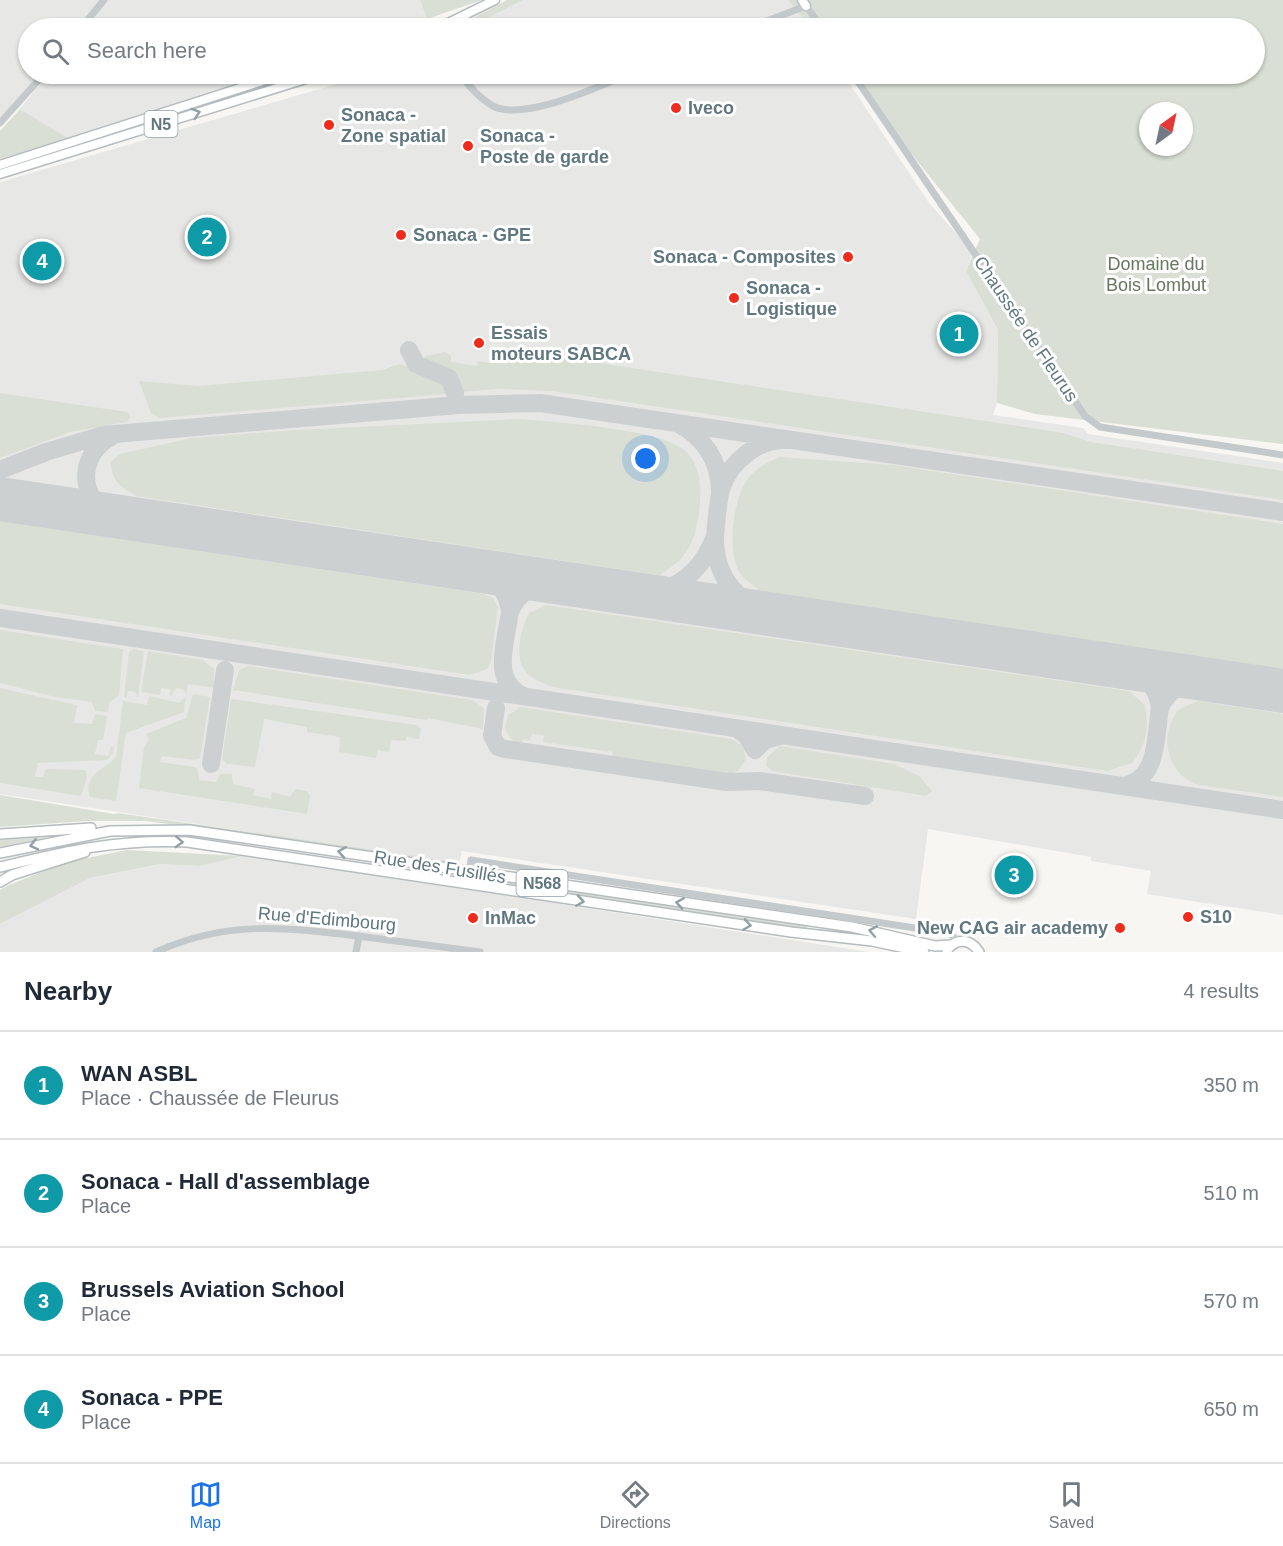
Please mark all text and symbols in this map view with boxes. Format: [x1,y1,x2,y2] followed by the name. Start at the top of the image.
[18,18,1265,84] search box
[39,35,72,68] icon: search
[87,38,207,63] text: Search here
[688,98,734,118] place label: Iveco
[669,101,683,115] marker: Iveco
[1139,102,1193,156] north arrow
[341,105,446,146] place label: Sonaca - Zone spatial
[190,108,201,120] one-way arrow
[144,111,178,137] road number: N5
[322,118,336,132] marker: Sonaca - Zone spatial
[480,126,609,167] place label: Sonaca - Poste de garde
[461,139,475,153] marker: Sonaca - Poste de garde
[188,214,226,260] pin: 2
[413,225,531,245] place label: Sonaca - GPE
[394,228,408,242] marker: Sonaca - GPE
[22,238,62,284] pin: 4
[653,247,836,267] place label: Sonaca - Composites
[841,250,855,264] marker: Sonaca - Composites
[970,252,1082,406] street label: Chaussée de Fleurus
[1106,254,1206,295] park label: Domaine du Bois Lombut
[746,278,837,319] place label: Sonaca - Logistique
[727,291,741,305] marker: Sonaca - Logistique
[940,312,978,356] pin: 1
[491,323,631,364] place label: Essais moteurs SABCA
[472,336,486,350] marker: Essais moteurs SABCA
[631,444,660,473] your location
[174,835,183,848] one-way arrow
[29,838,39,851] one-way arrow
[337,847,346,859] one-way arrow
[373,847,507,887] street label: Rue des Fusillés
[994,852,1034,898] pin: 3
[516,870,568,896] road number: N568
[575,894,584,906] one-way arrow
[675,898,685,910] one-way arrow
[257,903,397,935] street label: Rue d'Edimbourg
[1200,907,1232,927] place label: S10
[485,908,536,928] place label: InMac
[1181,910,1195,924] marker: S10
[466,911,480,925] marker: InMac
[743,918,752,930] one-way arrow
[917,918,1108,938] place label: New CAG air academy
[1113,921,1127,935] marker: New CAG air academy
[868,925,878,938] one-way arrow
[24,976,112,1006] text: Nearby
[1183,980,1259,1002] text: 4 results
[81,1061,198,1086] text: WAN ASBL
[38,1074,49,1096] text: 1
[1203,1074,1259,1096] text: 350 m
[81,1087,339,1109] text: Place · Chaussée de Fleurus
[81,1169,370,1194] text: Sonaca - Hall d'assemblage
[38,1182,49,1204] text: 2
[1203,1182,1259,1204] text: 510 m
[81,1195,131,1217] text: Place
[81,1277,345,1302] text: Brussels Aviation School
[38,1290,49,1312] text: 3
[1203,1290,1259,1312] text: 570 m
[81,1303,131,1325] text: Place
[81,1385,223,1410] text: Sonaca - PPE
[38,1398,49,1420] text: 4
[1203,1398,1259,1420] text: 650 m
[81,1411,131,1433] text: Place
[189,1478,222,1532] tab: Map
[600,1478,671,1532] tab: Directions
[1049,1478,1094,1532] tab: Saved

